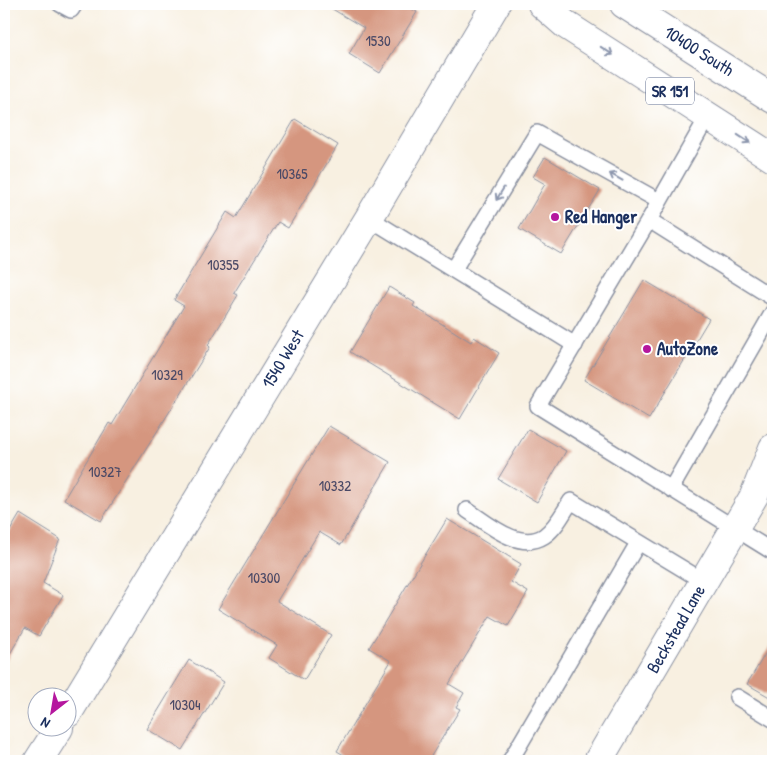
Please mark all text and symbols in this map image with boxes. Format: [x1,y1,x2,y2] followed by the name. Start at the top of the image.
[660,19,739,82] street label: 10400 South
[365,30,391,51] house number: 1530
[600,46,614,56] one-way arrow
[646,78,694,104] road number: SR 151
[737,134,751,144] one-way arrow
[276,163,308,184] house number: 10365
[609,172,624,182] one-way arrow
[494,186,504,200] one-way arrow
[565,204,637,230] place label: Red Hanger
[549,211,561,223] marker: Red Hanger
[207,254,239,275] house number: 10355
[255,324,310,393] street label: 1540 West
[657,336,719,361] place label: AutoZone
[641,343,653,355] marker: AutoZone
[151,364,183,385] house number: 10329
[88,461,122,482] house number: 10327
[319,475,351,496] house number: 10332
[248,567,280,588] house number: 10300
[640,580,711,678] street label: Beckstead Lane
[28,688,78,738] north arrow
[169,694,201,715] house number: 10304
[36,713,53,734] text: N

